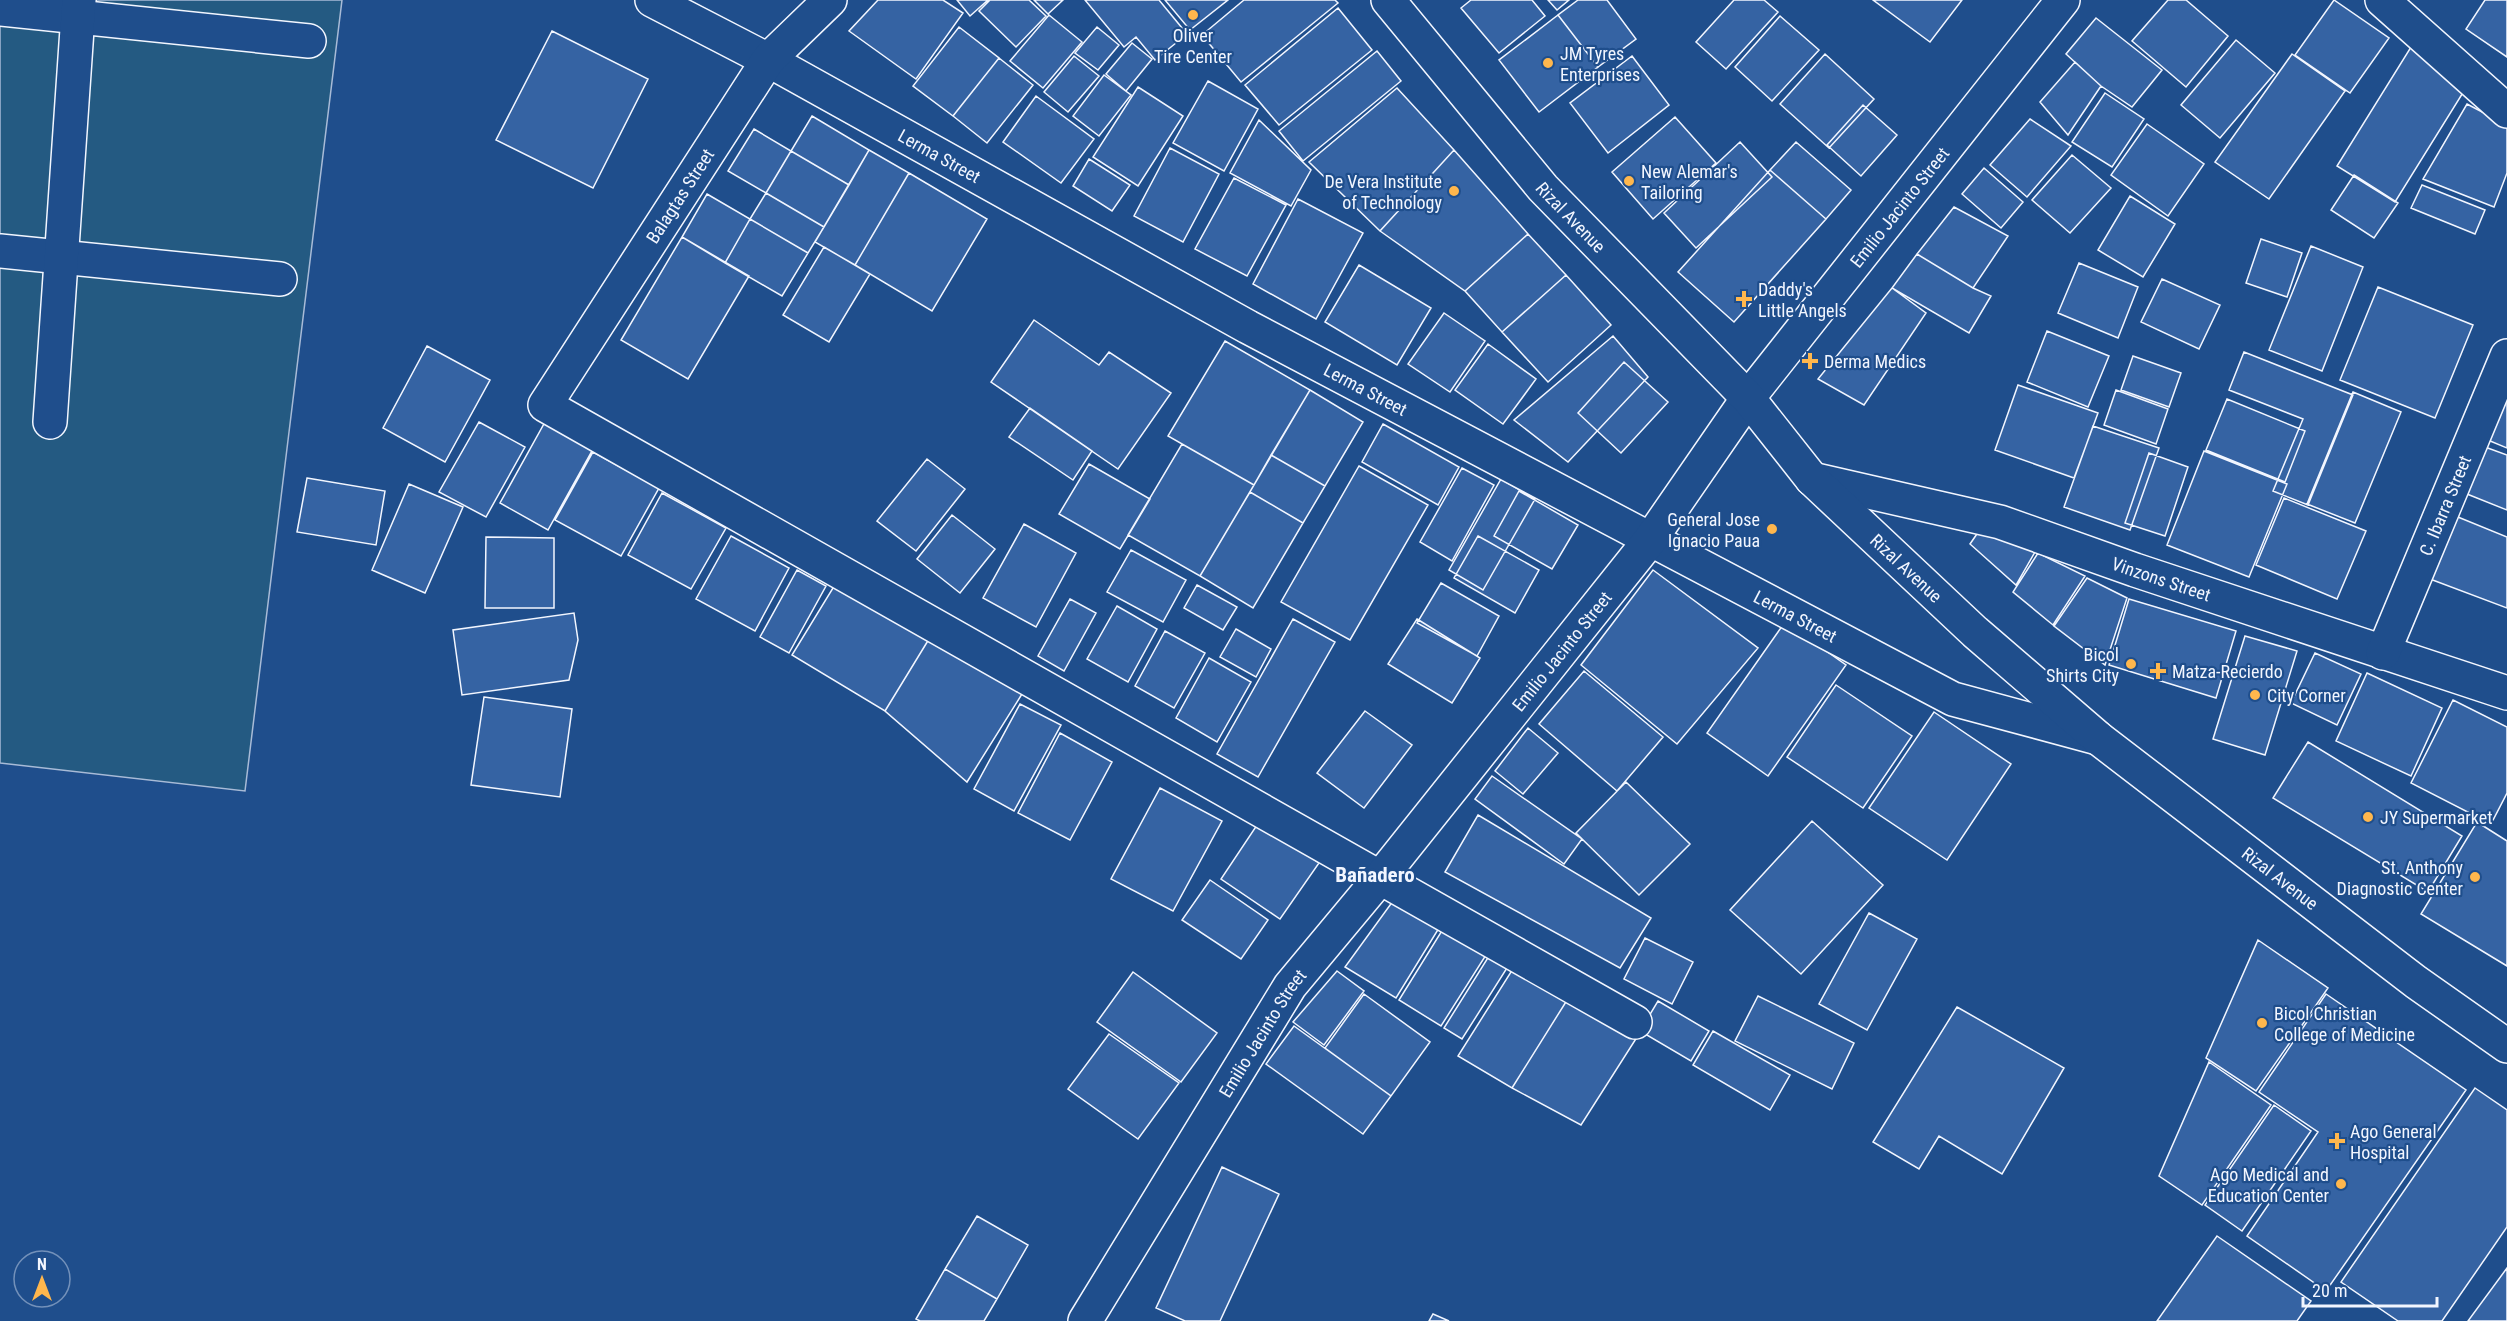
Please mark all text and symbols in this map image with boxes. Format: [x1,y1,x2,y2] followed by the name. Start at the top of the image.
[1186,8,1200,22] marker: Oliver Tire Center
[1154,25,1233,67] place label: Oliver Tire Center
[1560,43,1640,85] place label: JM Tyres Enterprises
[1541,56,1555,70] marker: JM Tyres Enterprises
[895,124,985,187] street label: Lerma Street
[1845,143,1953,271] street label: Emilio Jacinto Street
[642,145,718,247] street label: Balagtas Street
[1641,161,1738,203] place label: New Alemar's Tailoring
[1324,171,1443,213] place label: De Vera Institute of Technology
[1622,174,1636,188] marker: New Alemar's Tailoring
[1532,178,1610,257] street label: Rizal Avenue
[1447,184,1461,198] marker: De Vera Institute of Technology
[1758,279,1847,321] place label: Daddy's Little Angels
[1735,290,1753,308] marker: Daddy's Little Angels
[1824,351,1926,372] place label: Derma Medics
[1801,352,1819,370] marker: Derma Medics
[1321,359,1411,420] street label: Lerma Street
[2414,452,2475,559] street label: C. Ibarra Street
[1667,509,1760,551] place label: General Jose Ignacio Paua
[1765,522,1779,536] marker: General Jose Ignacio Paua
[1866,529,1947,606] street label: Rizal Avenue
[2109,552,2214,605] street label: Vinzons Street
[1750,585,1841,646] street label: Lerma Street
[1507,587,1616,715] street label: Emilio Jacinto Street
[2046,644,2120,686] place label: Bicol Shirts City
[2124,657,2138,671] marker: Bicol Shirts City
[2172,661,2283,682] place label: Matza-Recierdo
[2149,662,2167,680] marker: Matza-Recierdo
[2267,685,2346,706] place label: City Corner
[2248,688,2262,702] marker: City Corner
[2380,807,2492,828] place label: JY Supermarket
[2361,810,2375,824] marker: JY Supermarket
[2238,842,2322,914] street label: Rizal Avenue
[2337,857,2464,899] place label: St. Anthony Diagnostic Center
[1335,863,1415,887] district label: Bañadero
[2468,870,2482,884] marker: St. Anthony Diagnostic Center
[1214,965,1310,1101] street label: Emilio Jacinto Street
[2274,1003,2415,1045] place label: Bicol Christian College of Medicine
[2255,1016,2269,1030] marker: Bicol Christian College of Medicine
[2350,1121,2437,1163] place label: Ago General Hospital
[2328,1132,2346,1150] marker: Ago General Hospital
[2208,1164,2330,1206] place label: Ago Medical and Education Center
[2334,1177,2348,1191] marker: Ago Medical and Education Center
[12,1249,72,1309] north arrow
[37,1255,47,1274] text: N
[2303,1270,2436,1308] scale bar
[2312,1280,2347,1301] text: 20 m

